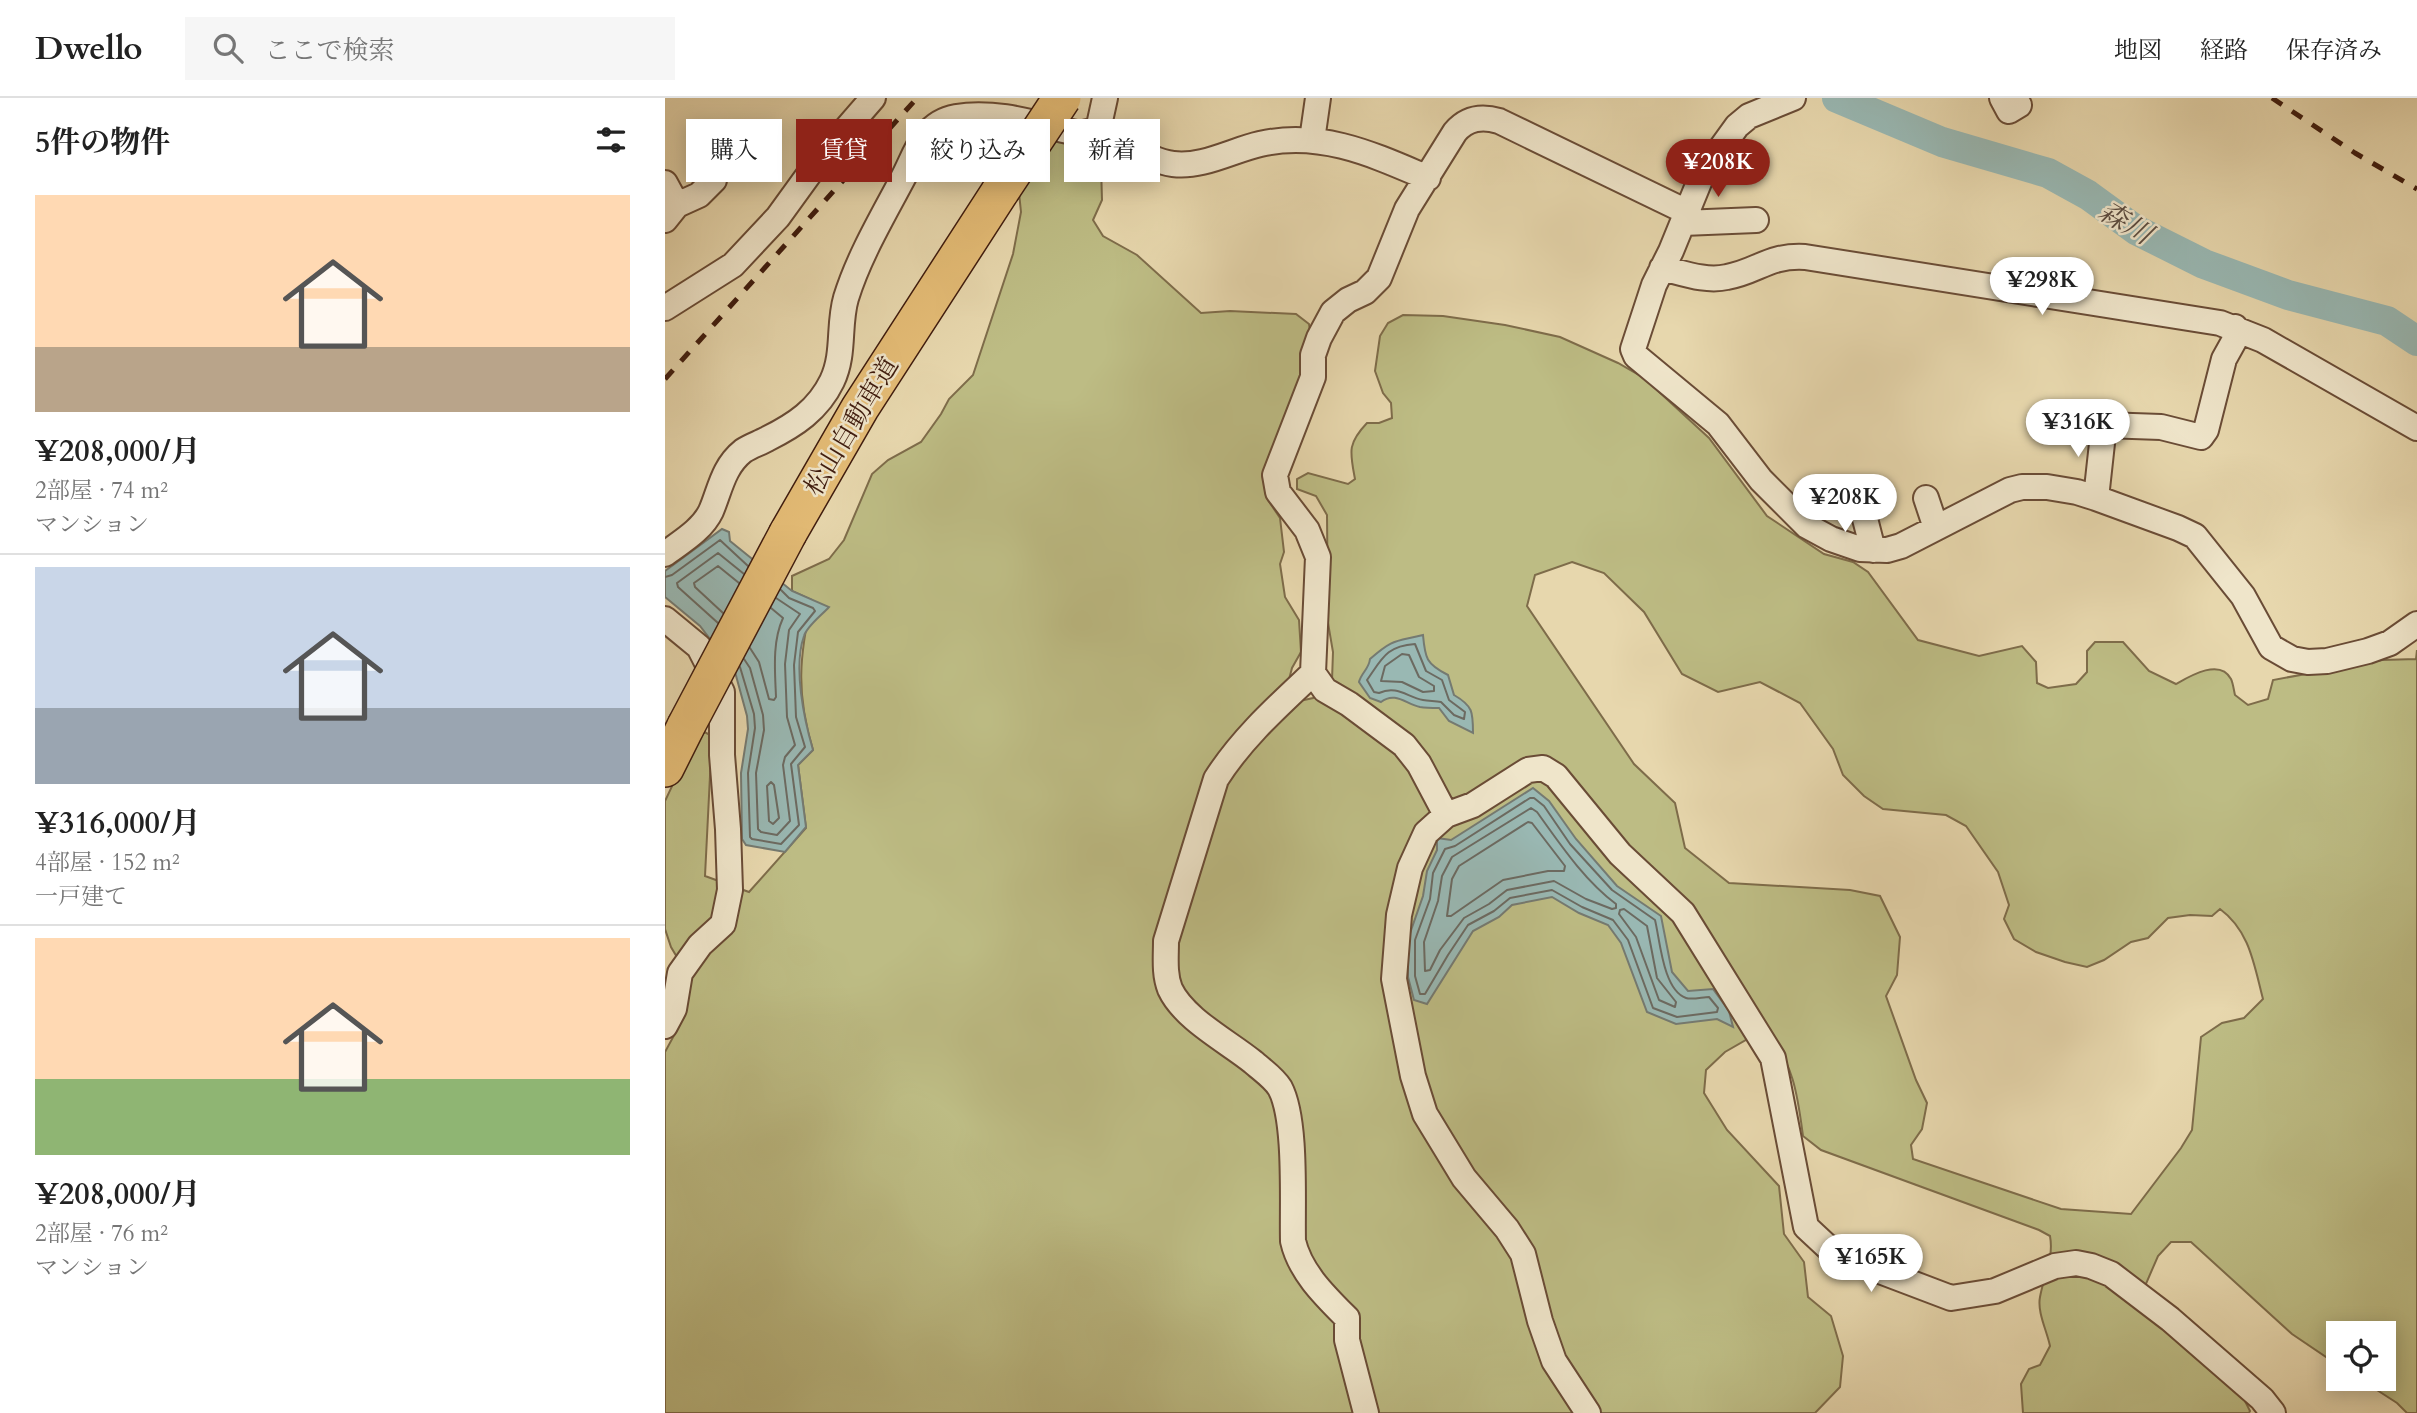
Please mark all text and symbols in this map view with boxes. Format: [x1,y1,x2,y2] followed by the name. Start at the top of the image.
[185,17,675,80] search box
[35,26,143,71] text: Dwello
[209,29,247,67] icon: search
[265,33,395,68] text: ここで検索
[2114,34,2162,67] text: 地図
[2200,34,2248,67] text: 経路
[2286,34,2382,67] text: 保存済み
[686,119,782,182] chip: 購入
[796,119,892,182] chip: 賃貸
[906,119,1050,182] chip: 絞り込み
[1064,119,1160,182] chip: 新着
[592,121,630,159] icon: filters
[35,122,170,163] text: 5件の物件
[1669,140,1767,199] pin: ¥208K
[1682,146,1754,177] text: ¥208K
[2092,192,2162,255] water label: 森川
[270,241,396,367] icon: home
[1993,258,2091,317] pin: ¥298K
[2006,264,2078,295] text: ¥298K
[796,350,907,502] street label: 松山自動車道
[2029,400,2127,459] pin: ¥316K
[2042,406,2114,437] text: ¥316K
[35,431,201,472] text: ¥208,000/月
[1796,474,1894,534] pin: ¥208K
[35,475,168,506] text: 2部屋 · 74 m²
[1809,481,1881,512] text: ¥208K
[35,509,149,540] text: マンション
[270,613,396,739] icon: home
[35,803,201,844] text: ¥316,000/月
[35,847,180,878] text: 4部屋 · 152 m²
[35,881,127,912] text: 一戸建て
[270,984,396,1110] icon: home
[35,1174,201,1215] text: ¥208,000/月
[35,1218,168,1249] text: 2部屋 · 76 m²
[1822,1234,1920,1294] pin: ¥165K
[1835,1241,1907,1272] text: ¥165K
[35,1252,149,1283] text: マンション
[2326,1321,2396,1391] map controls
[2326,1321,2396,1391] button: locate

